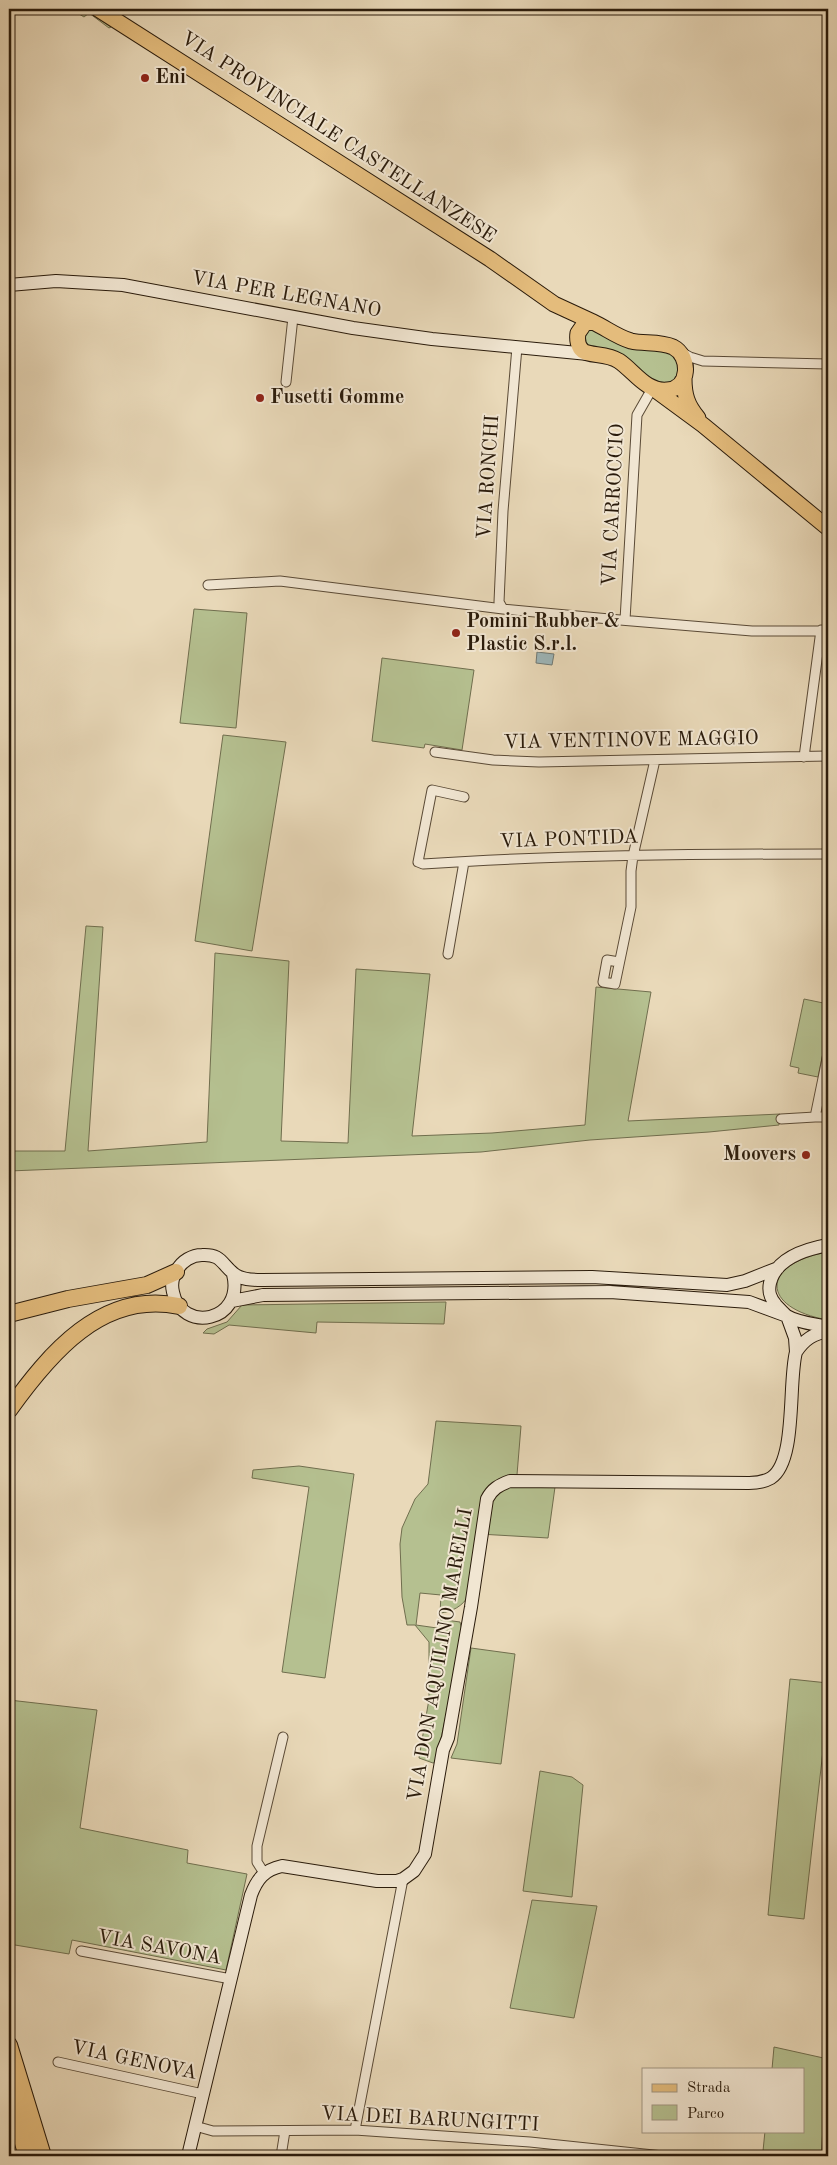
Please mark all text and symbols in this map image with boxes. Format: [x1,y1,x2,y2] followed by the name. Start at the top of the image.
[177,29,499,247] street label: VIA PROVINCIALE CASTELLANZESE
[155,68,186,88] place label: Eni
[139,72,151,84] marker: Eni
[189,268,383,322] street label: VIA PER LEGNANO
[270,388,404,408] place label: Fusetti Gomme
[254,392,266,404] marker: Fusetti Gomme
[475,414,503,540] street label: VIA RONCHI
[600,423,628,587] street label: VIA CARROCCIO
[466,612,620,655] place label: Pomini Rubber & Plastic S.r.l.
[450,627,462,639] marker: Pomini Rubber & Plastic S.r.l.
[503,729,759,753] street label: VIA VENTINOVE MAGGIO
[499,828,639,852] street label: VIA PONTIDA
[723,1145,796,1165] place label: Moovers
[800,1149,812,1161] marker: Moovers
[405,1507,477,1803] street label: VIA DON AQUILINO MARELLI
[95,1927,223,1969] street label: VIA SAVONA
[69,2038,199,2084] street label: VIA GENOVA
[642,2068,804,2132] legend
[687,2081,731,2096] text: Strada
[320,2104,540,2136] street label: VIA DEI BARUNGITTI
[687,2107,724,2122] text: Parco

